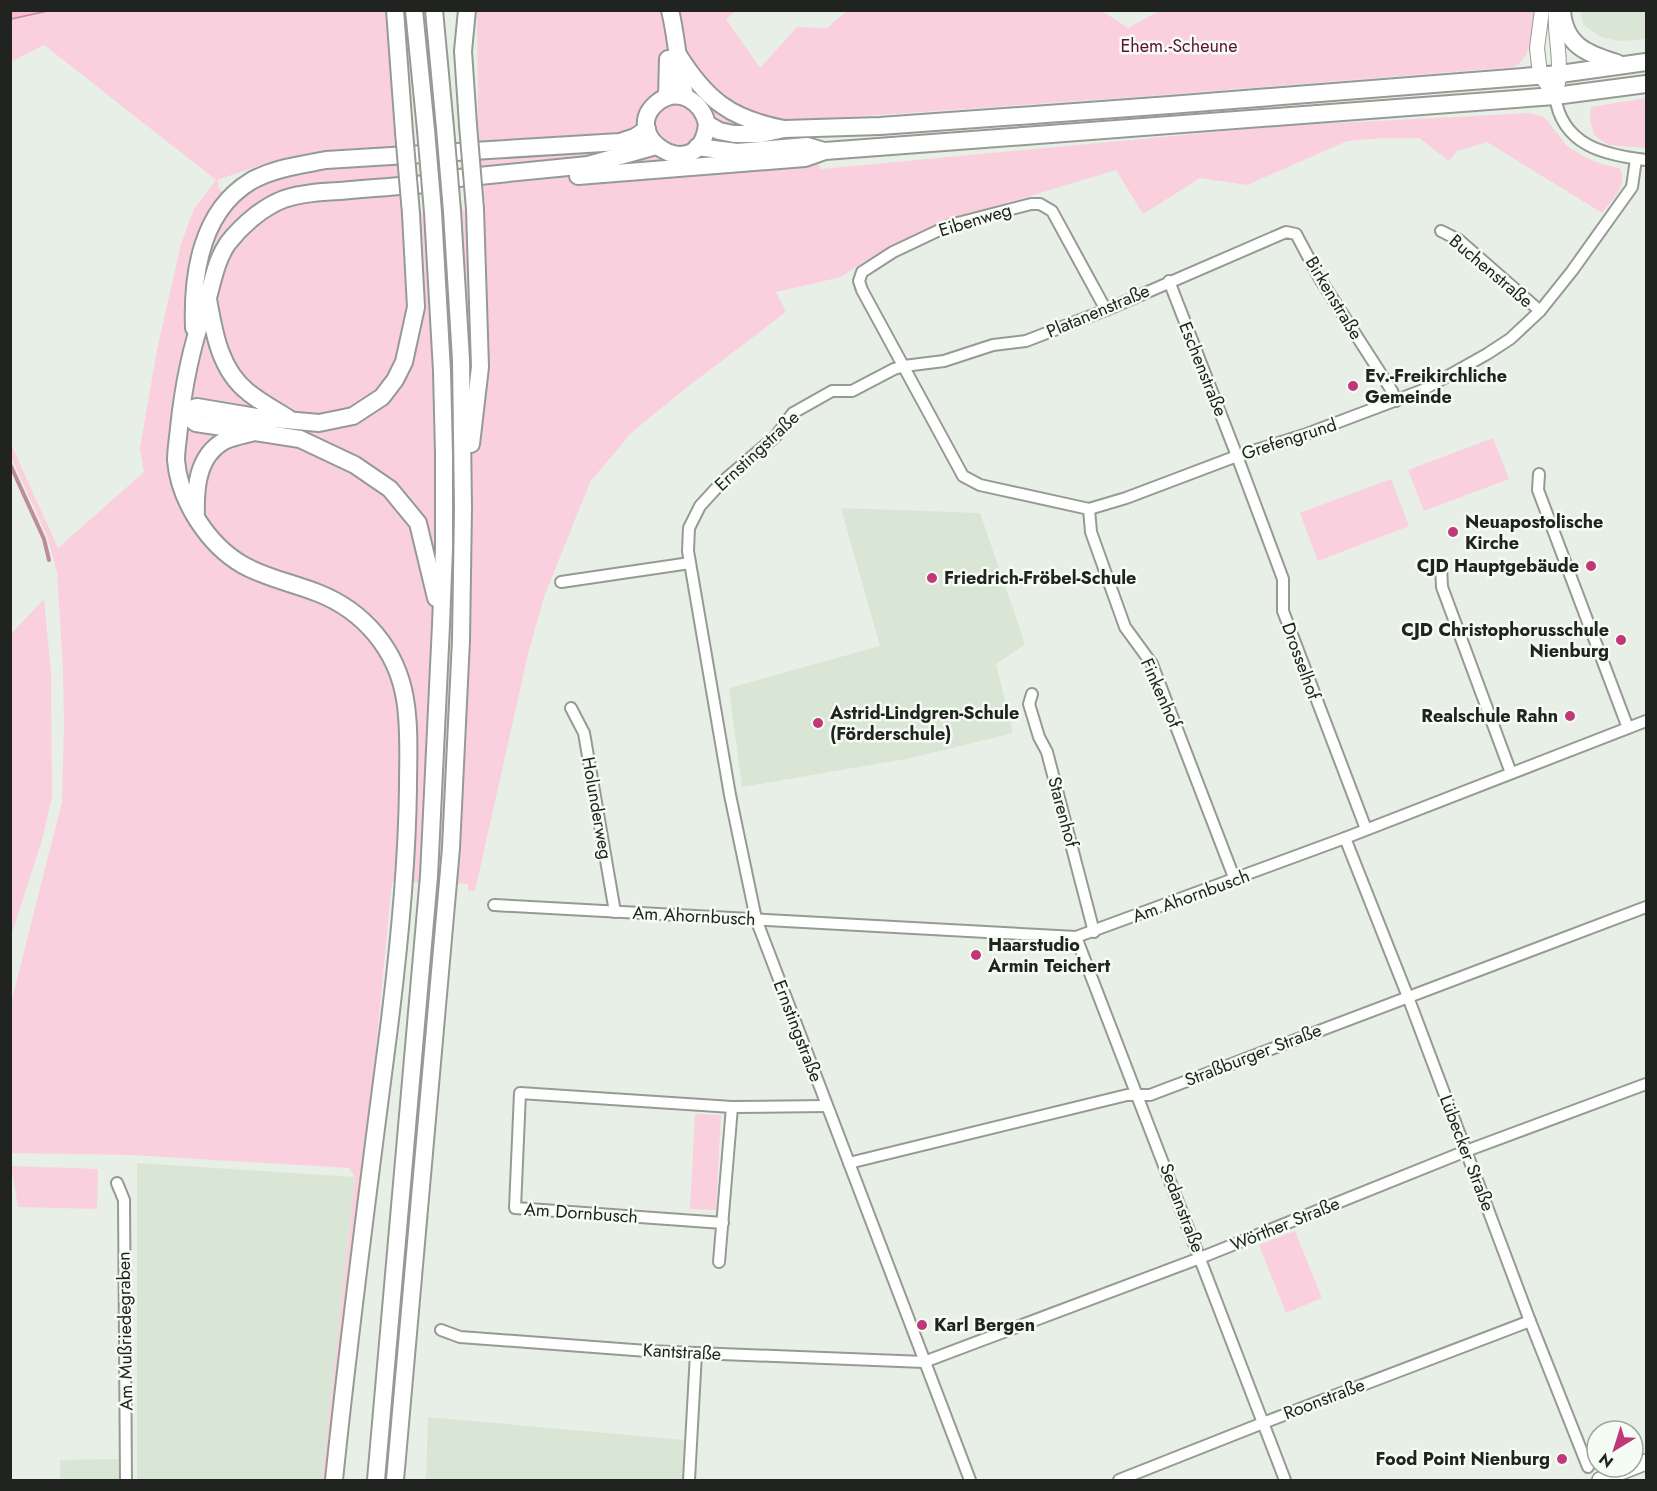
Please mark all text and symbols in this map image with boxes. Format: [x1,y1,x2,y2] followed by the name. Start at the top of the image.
[1120,33,1238,59] park label: Ehem.-Scheune
[935,197,1015,243] street label: Eibenweg
[1444,228,1538,314] street label: Buchenstraße
[1299,251,1369,345] street label: Birkenstraße
[1042,278,1154,344] street label: Platanenstraße
[1172,318,1234,420] street label: Eschenstraße
[1365,363,1507,410] place label: Ev.-Freikirchliche Gemeinde
[1346,379,1360,393] marker: Ev.-Freikirchliche Gemeinde
[709,405,805,497] street label: Ernstingstraße
[1238,411,1340,467] street label: Grefengrund
[1465,509,1603,556] place label: Neuapostolische Kirche
[1446,525,1460,539] marker: Neuapostolische Kirche
[1417,553,1579,579] place label: CJD Hauptgebäude
[1584,559,1598,573] marker: CJD Hauptgebäude
[944,565,1136,591] place label: Friedrich-Fröbel-Schule
[925,571,939,585] marker: Friedrich-Fröbel-Schule
[1401,617,1609,664] place label: CJD Christophorusschule Nienburg
[1275,619,1327,704] street label: Drosselhof
[1614,633,1628,647] marker: CJD Christophorusschule Nienburg
[1134,654,1188,733] street label: Finkenhof
[829,700,1019,747] place label: Astrid-Lindgren-Schule (Förderschule)
[1421,703,1558,729] place label: Realschule Rahn
[1563,709,1577,723] marker: Realschule Rahn
[811,716,825,730] marker: Astrid-Lindgren-Schule (Förderschule)
[575,755,619,861] street label: Holunderweg
[1041,774,1085,851] street label: Starenhof
[1129,863,1253,929] street label: Am Ahornbusch
[632,900,756,932] street label: Am Ahornbusch
[987,932,1111,979] place label: Haarstudio Armin Teichert
[969,948,983,962] marker: Haarstudio Armin Teichert
[767,976,829,1086] street label: Ernstingstraße
[1181,1017,1325,1093] street label: Straßburger Straße
[1433,1091,1501,1215] street label: Lübecker Straße
[1153,1160,1211,1256] street label: Sedanstraße
[1227,1190,1343,1258] street label: Wörther Straße
[523,1196,639,1230] street label: Am Dornbusch
[111,1251,139,1411] street label: Am Mußriedegraben
[934,1312,1035,1338] place label: Karl Bergen
[915,1318,929,1332] marker: Karl Bergen
[642,1337,722,1367] street label: Kantstraße
[1280,1372,1368,1426] street label: Roonstraße
[1585,1419,1645,1479] north arrow
[1376,1446,1550,1472] place label: Food Point Nienburg
[1594,1447,1618,1473] text: N
[1555,1452,1569,1466] marker: Food Point Nienburg

